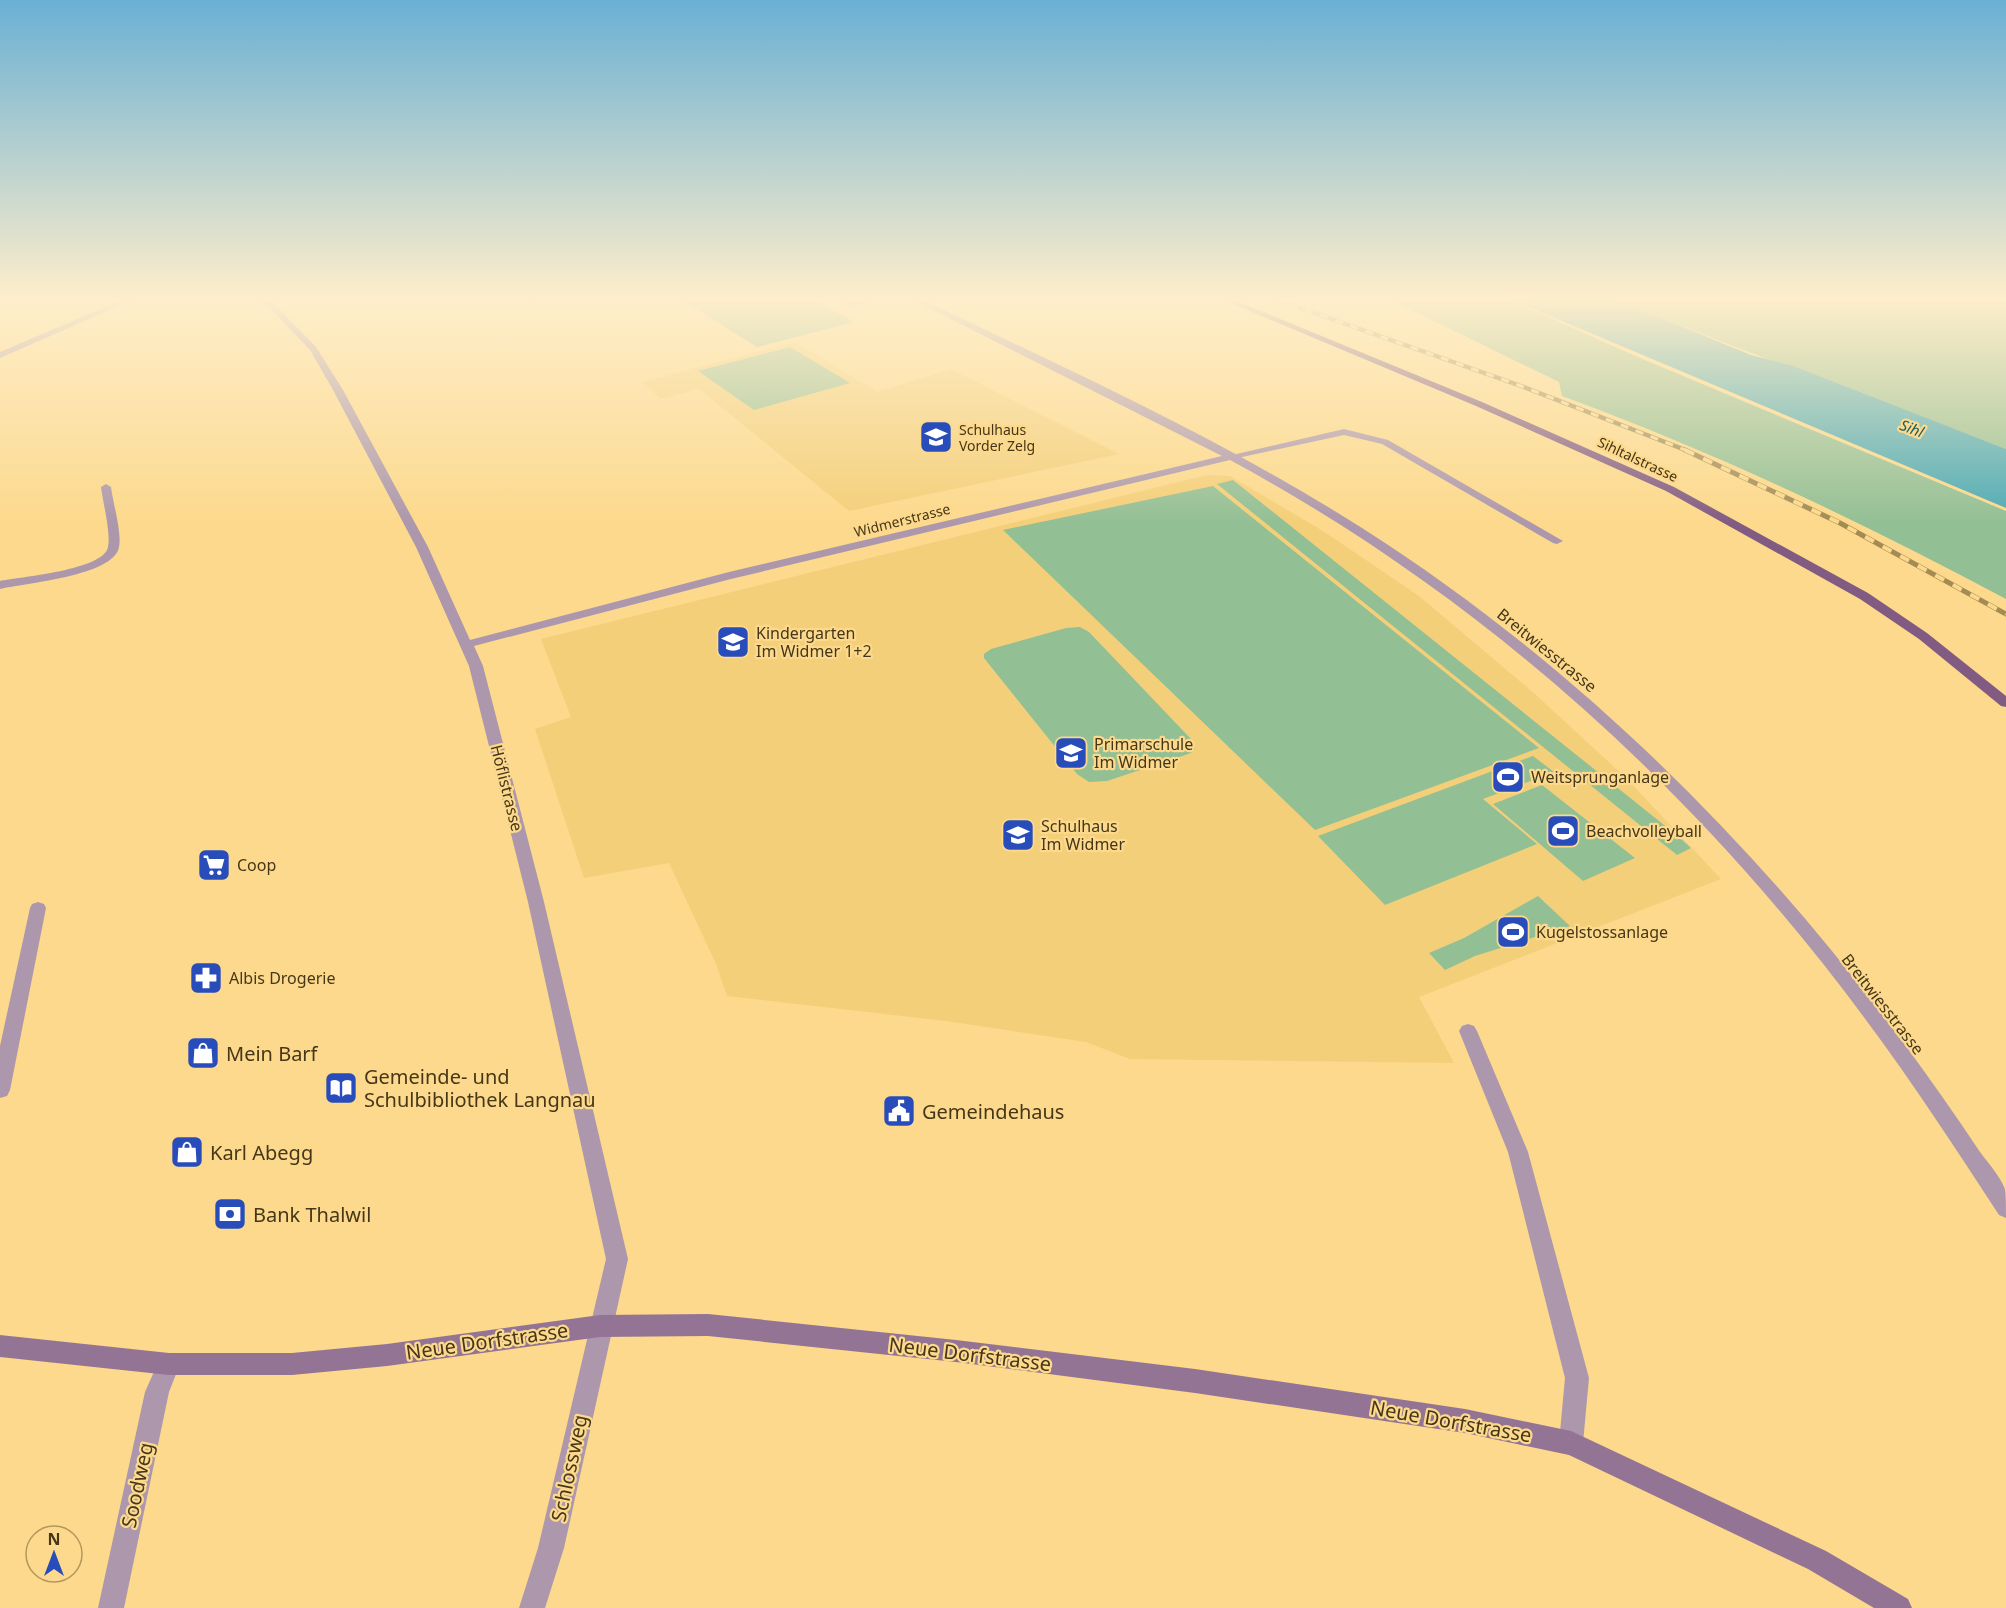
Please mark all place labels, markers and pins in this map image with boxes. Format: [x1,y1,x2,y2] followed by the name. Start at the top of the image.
[918,419,954,455] school or university icon: Schulhaus Vorder Zelg
[959,420,1035,455] place label: Schulhaus Vorder Zelg
[756,622,872,662] place label: Kindergarten Im Widmer 1+2
[715,624,751,660] school or university icon: Kindergarten Im Widmer 1+2
[1094,733,1193,773] place label: Primarschule Im Widmer
[1053,735,1089,771] school or university icon: Primarschule Im Widmer
[1490,759,1526,795] sports icon: Weitsprunganlage
[1531,766,1669,788] place label: Weitsprunganlage
[1545,813,1581,849] sports icon: Beachvolleyball
[1041,815,1125,855] place label: Schulhaus Im Widmer
[1000,817,1036,853] school or university icon: Schulhaus Im Widmer
[1586,820,1702,842] place label: Beachvolleyball
[196,847,232,883] supermarket icon: Coop
[237,854,276,876] place label: Coop
[1495,914,1531,950] sports icon: Kugelstossanlage
[1536,921,1668,943] place label: Kugelstossanlage
[188,960,224,996] pharmacy icon: Albis Drogerie
[229,967,335,989] place label: Albis Drogerie
[185,1035,221,1071] shop icon: Mein Barf
[226,1040,319,1067] place label: Mein Barf
[364,1063,596,1113] place label: Gemeinde- und Schulbibliothek Langnau
[323,1070,359,1106] library icon: Gemeinde- und Schulbibliothek Langnau
[881,1093,917,1129] public building icon: Gemeindehaus
[922,1098,1064,1125] place label: Gemeindehaus
[169,1134,205,1170] shop icon: Karl Abegg
[210,1139,313,1166] place label: Karl Abegg
[212,1196,248,1232] bank icon: Bank Thalwil
[253,1201,371,1228] place label: Bank Thalwil

